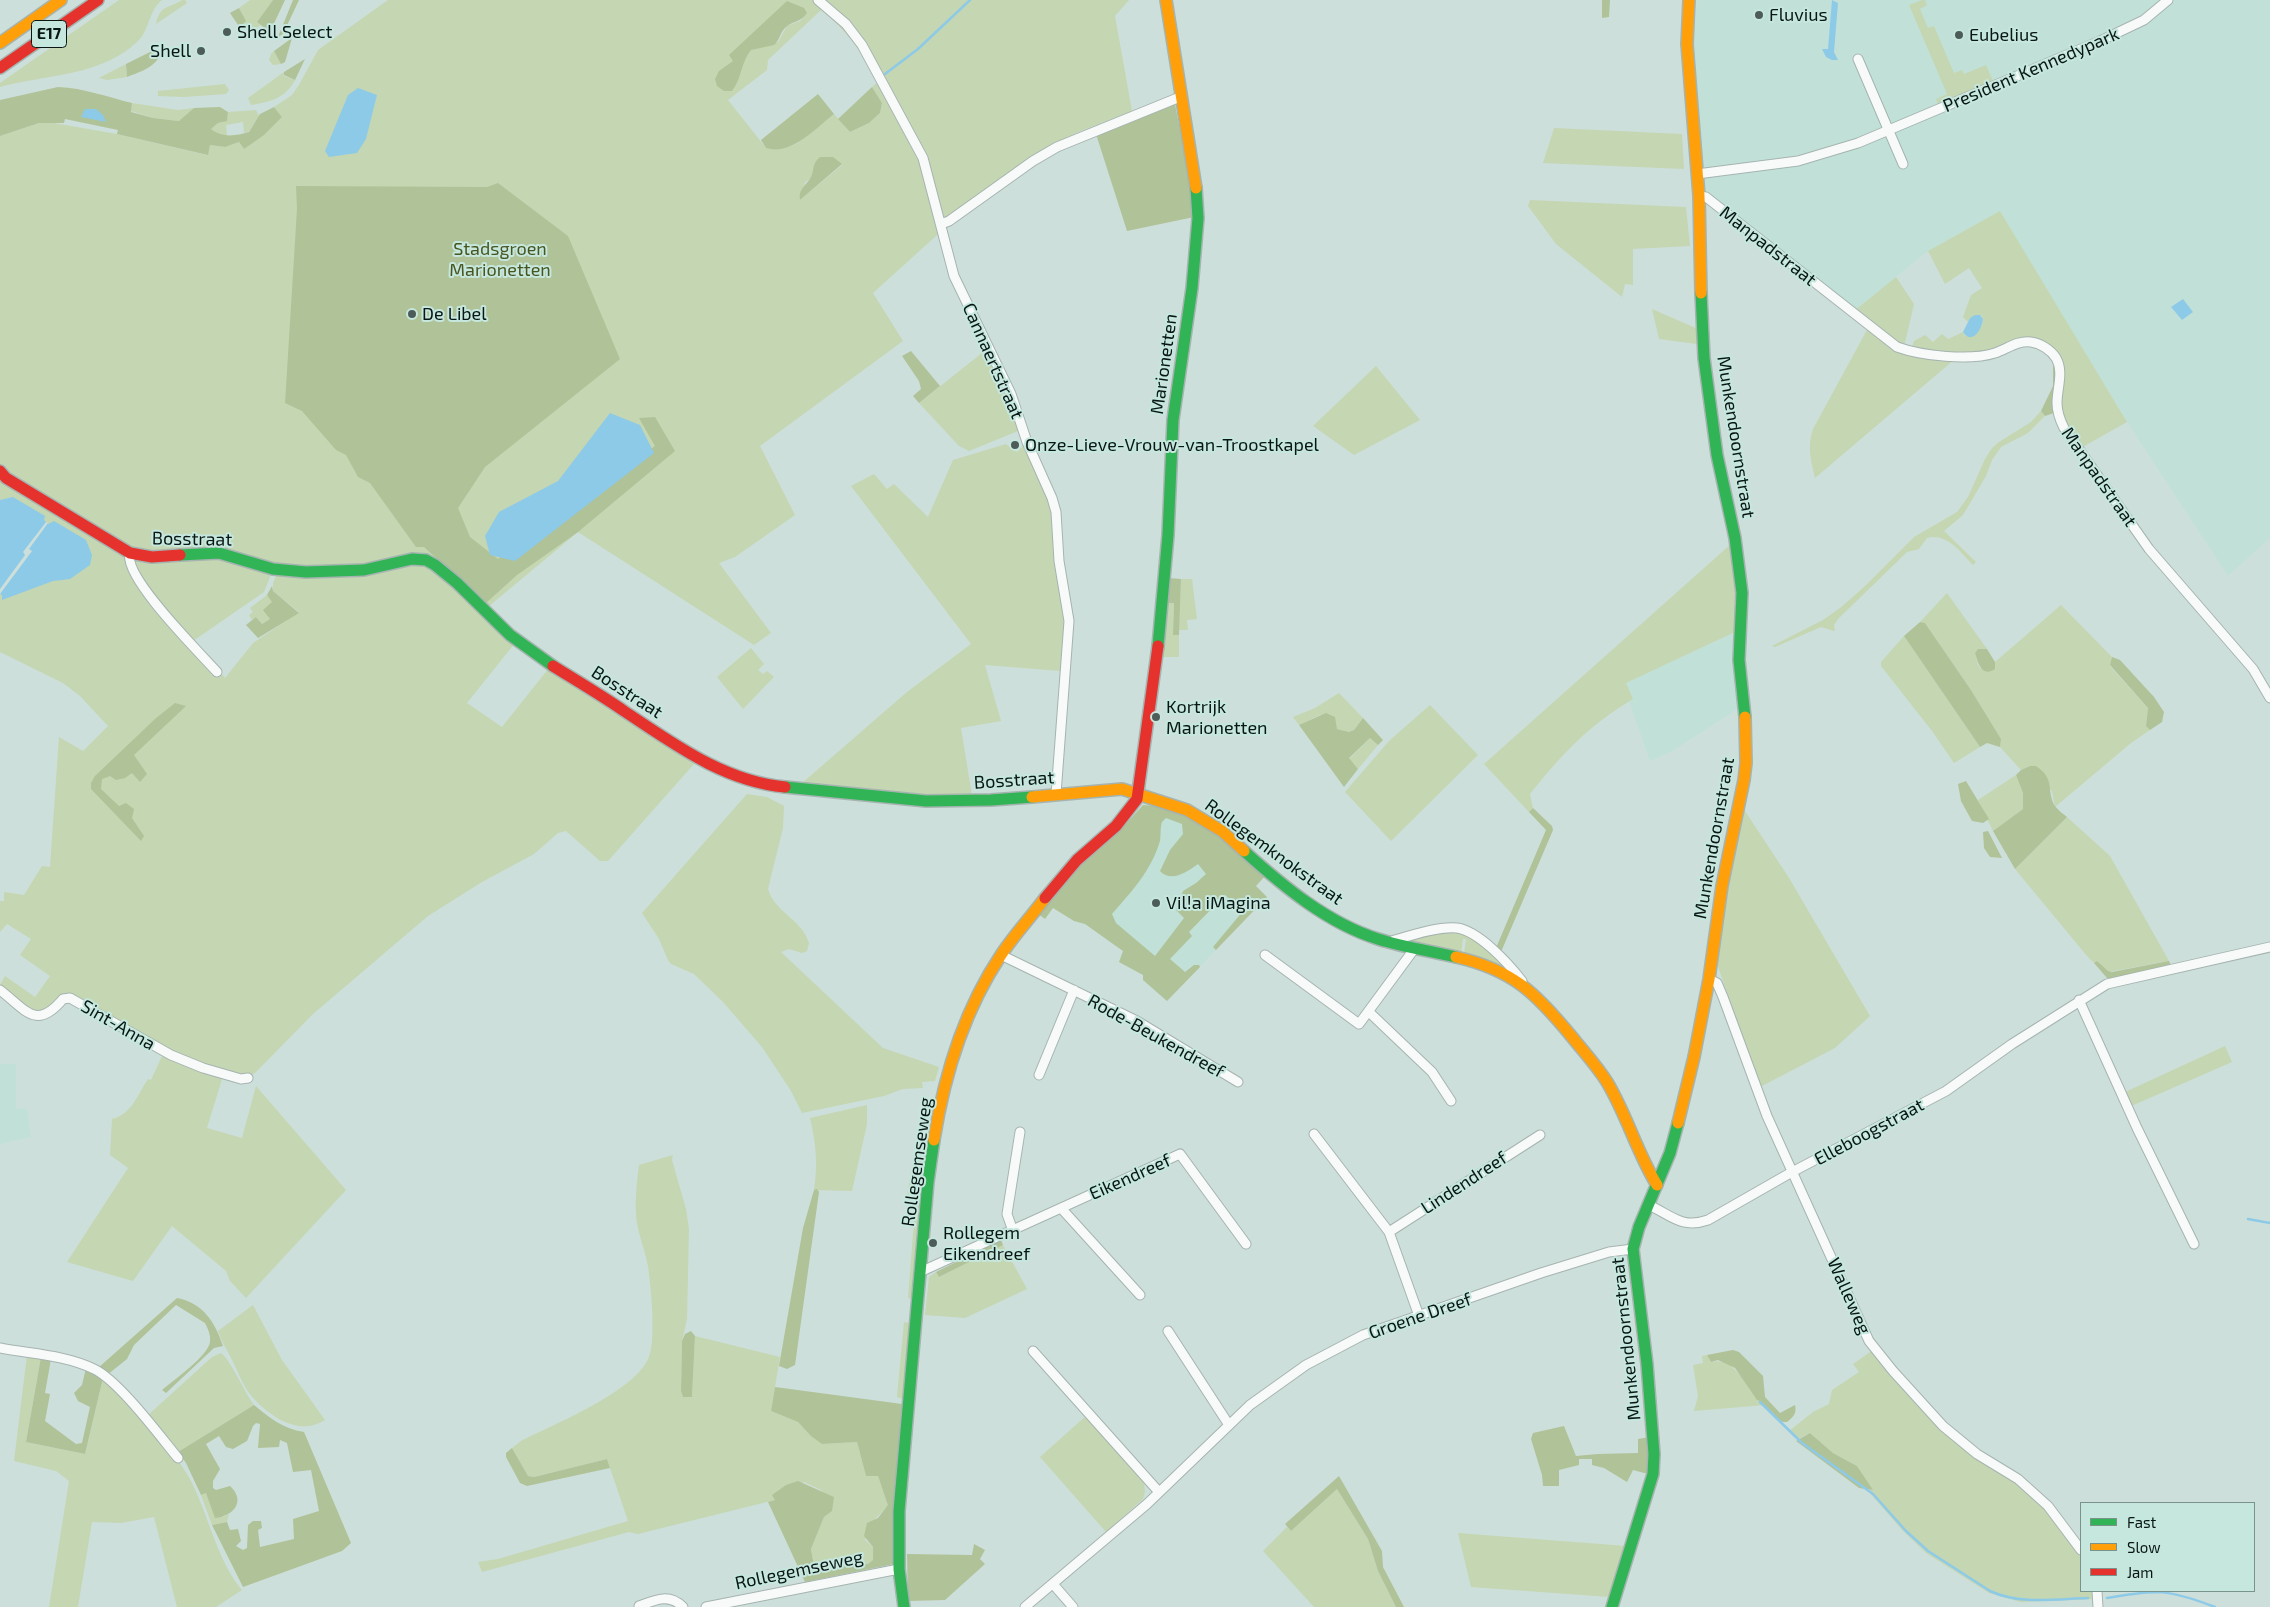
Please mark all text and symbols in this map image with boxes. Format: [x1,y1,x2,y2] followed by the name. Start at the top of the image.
[1769,4,1828,26] place label: Fluvius
[1753,9,1765,21] marker: Fluvius
[32,20,66,48] road number: E17
[237,21,332,43] place label: Shell Select
[1940,23,2122,117] street label: President Kennedypark
[1969,24,2038,46] place label: Eubelius
[221,26,233,38] marker: Shell Select
[1953,29,1965,41] marker: Eubelius
[150,40,191,62] place label: Shell
[195,45,207,57] marker: Shell
[1715,202,1821,290] street label: Manpadstraat
[449,238,551,280] park label: Stadsgroen Marionetten
[958,300,1028,422] street label: Cannaertstraat
[422,303,487,325] place label: De Libel
[406,308,418,320] marker: De Libel
[1146,312,1182,416] street label: Marionetten
[1713,354,1759,520] street label: Munkendoornstraat
[2057,423,2141,531] street label: Manpadstraat
[1025,434,1319,456] place label: Onze-Lieve-Vrouw-van-Troostkapel
[1009,439,1021,451] marker: Onze-Lieve-Vrouw-van-Troostkapel
[152,528,232,550] street label: Bosstraat
[587,661,667,723] street label: Bosstraat
[1166,696,1268,739] place label: Kortrijk Marionetten
[1150,711,1162,723] marker: Kortrijk Marionetten
[1689,755,1739,921] street label: Munkendoornstraat
[973,766,1055,794] street label: Bosstraat
[1201,795,1347,909] street label: Rollegemknokstraat
[1166,892,1271,914] place label: Vil!a iMagina
[1150,897,1162,909] marker: Vil!a iMagina
[1084,989,1228,1083] street label: Rode-Beukendreef
[77,995,159,1055] street label: Sint-Anna
[1810,1094,1928,1170] street label: Elleboogstraat
[897,1096,937,1228] street label: Rollegemseweg
[1417,1147,1511,1219] street label: Lindendreef
[1086,1149,1174,1205] street label: Eikendreef
[943,1222,1030,1264] place label: Rollegem Eikendreef
[927,1237,939,1249] marker: Rollegem Eikendreef
[1823,1254,1875,1338] street label: Walleweg
[1607,1256,1645,1422] street label: Munkendoornstraat
[1366,1288,1474,1344] street label: Groene Dreef
[2080,1502,2255,1592] legend
[2127,1513,2156,1531] text: Fast
[2127,1538,2161,1556] text: Slow
[733,1546,865,1594] street label: Rollegemseweg
[2127,1563,2153,1581] text: Jam

